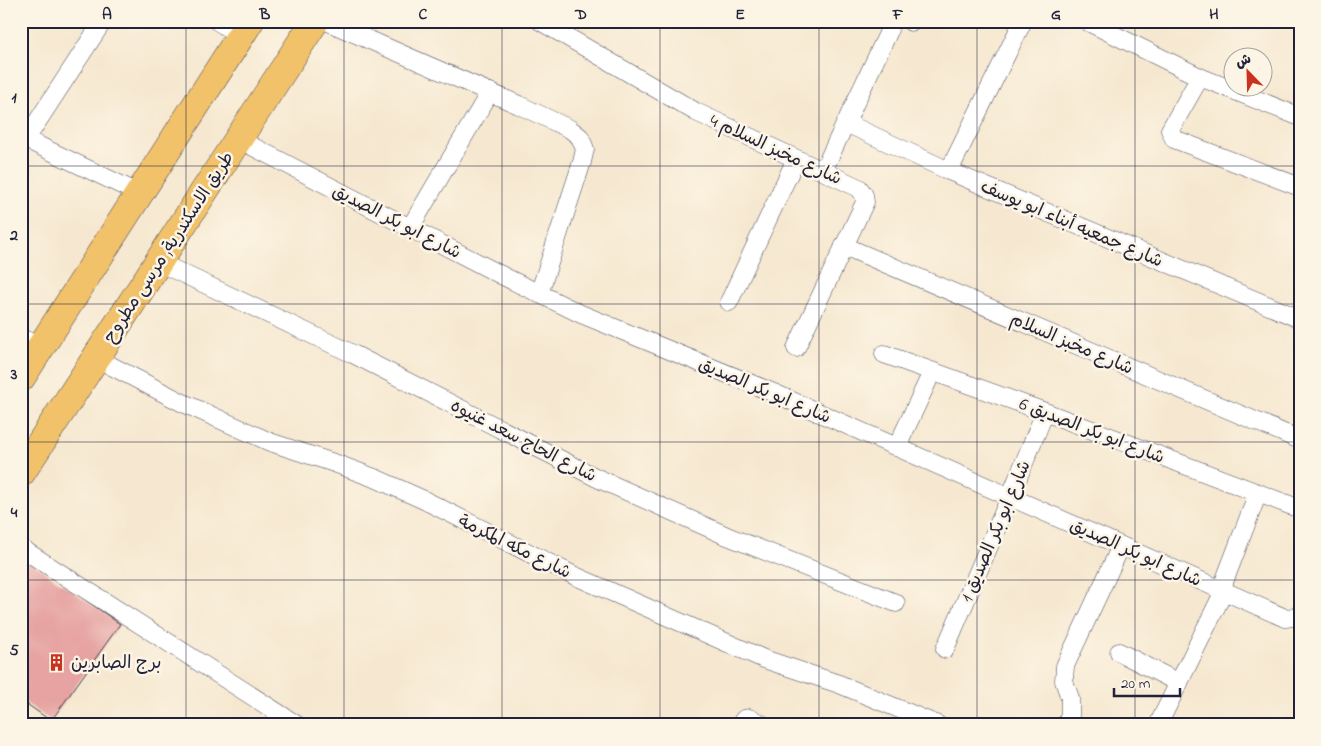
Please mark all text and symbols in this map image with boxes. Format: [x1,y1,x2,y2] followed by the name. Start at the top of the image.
[102,3,112,27] text: A
[259,3,271,27] text: B
[419,3,428,27] text: C
[574,3,587,27] text: D
[735,3,745,27] text: E
[892,3,904,27] text: F
[1051,3,1061,27] text: G
[1209,3,1219,27] text: H
[1224,48,1274,98] north arrow
[1232,49,1255,74] text: ش
[11,86,17,110] text: 1
[705,109,846,193] street label: شارع مخبز السلام 4
[98,147,241,349] street label: طريق الاسكندرية, مرسى مطروح
[976,175,1167,275] street label: شارع جمعيه أبناء ابو يوسف
[327,179,465,267] street label: شارع ابو بكر الصديق
[9,224,18,248] text: 2
[1006,307,1137,382] street label: شارع مخبز السلام
[694,352,835,431] street label: شارع ابو بكر الصديق
[10,363,18,387] text: 3
[1015,392,1168,472] street label: شارع ابو بكر الصديق 6
[445,394,601,490] street label: شارع الحاج سعد غنيوه
[955,457,1038,607] street label: شارع ابو بكر الصديق 1
[10,501,18,525] text: 4
[453,509,575,586] street label: شارع مكه المكرمة
[1065,513,1205,595] street label: شارع ابو بكر الصديق
[9,639,19,663] text: 5
[71,651,162,677] place label: برج الصابرين
[47,652,67,672] building icon: برج الصابرين
[1114,666,1180,698] scale bar
[1121,673,1151,695] text: 20 m

